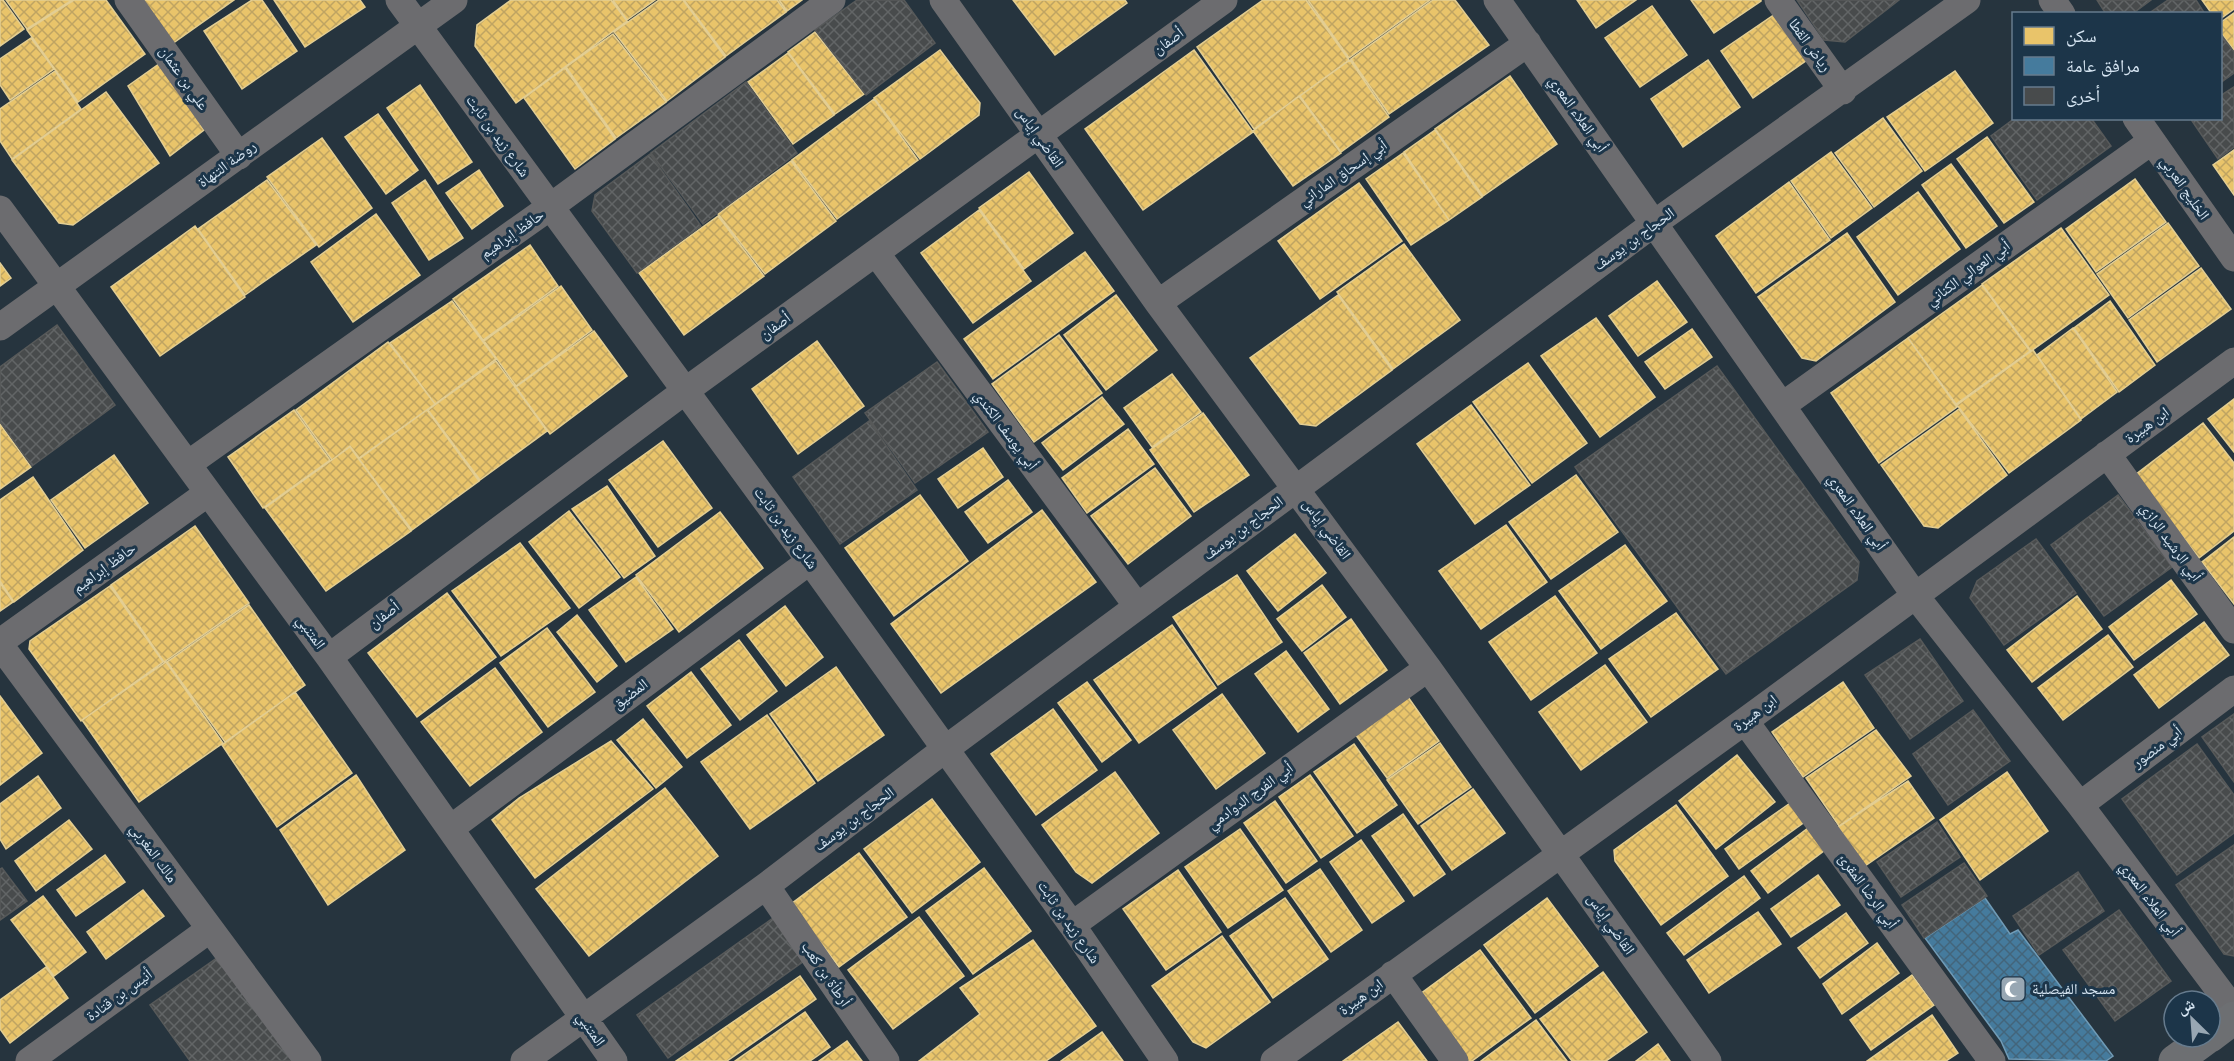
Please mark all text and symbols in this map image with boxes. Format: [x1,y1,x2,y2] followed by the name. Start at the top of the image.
[2012,12,2222,120] legend
[1784,14,1836,76] street label: رياض القطا
[1148,23,1188,59] street label: أصفان
[2066,24,2097,48] text: سكن
[153,42,214,116] street label: علي بن عثمان
[2066,54,2140,78] text: مرافق عامة
[1543,72,1612,157] street label: أبي العلاء المعري
[2066,84,2100,108] text: أخرى
[461,91,535,181] street label: شارع زيد بن ثابت
[1010,103,1068,173] street label: القاضي إياس
[1295,135,1392,212] street label: أبي إسحاق الماراني
[194,136,260,192] street label: روضة التنهاة
[2154,152,2214,225] street label: الخليج العربي
[1590,203,1678,275] street label: الحجاج بن يوسف
[476,204,548,263] street label: حافظ إبراهيم
[1922,236,2015,312] street label: أبي العوالي الكناني
[755,308,795,344] street label: أصفان
[968,386,1043,475] street label: أبي يوسف الكندي
[2121,402,2173,448] street label: ابن هبيرة
[1822,470,1891,555] street label: أبي العلاء المعري
[749,483,823,573] street label: شارع زيد بن ثابت
[1199,491,1287,565] street label: الحجاج بن يوسف
[1297,495,1356,564] street label: القاضي إياس
[2134,499,2206,586] street label: أبي الرشيد الرازي
[68,538,140,598] street label: حافظ إبراهيم
[364,597,404,633] street label: أصفان
[290,611,330,654] street label: المتنبي
[608,674,652,714] street label: المضيق
[1729,690,1781,736] street label: ابن هبيرة
[2127,722,2187,774] street label: أبي منصور
[1203,758,1298,836] street label: أبي الفرج الدوادمي
[810,782,898,856] street label: الحجاج بن يوسف
[124,819,182,888] street label: مالك المغربي
[1832,849,1902,934] street label: أبي الرضا المقرئ
[2114,857,2185,942] street label: أبي العلاء المعري
[1033,877,1105,967] street label: شارع زيد بن ثابت
[1581,890,1639,960] street label: القاضي إياس
[797,937,855,1011] street label: أرطأة بن كعب
[82,964,156,1026] street label: أنيس بن قتادة
[1335,974,1387,1020] street label: ابن هبيرة
[1998,974,2028,1004] mosque icon: مسجد الفيصلية
[2032,979,2116,999] place label: مسجد الفيصلية
[2162,989,2222,1049] north arrow
[2174,993,2198,1019] text: ش
[571,1008,610,1051] street label: المتنبي

